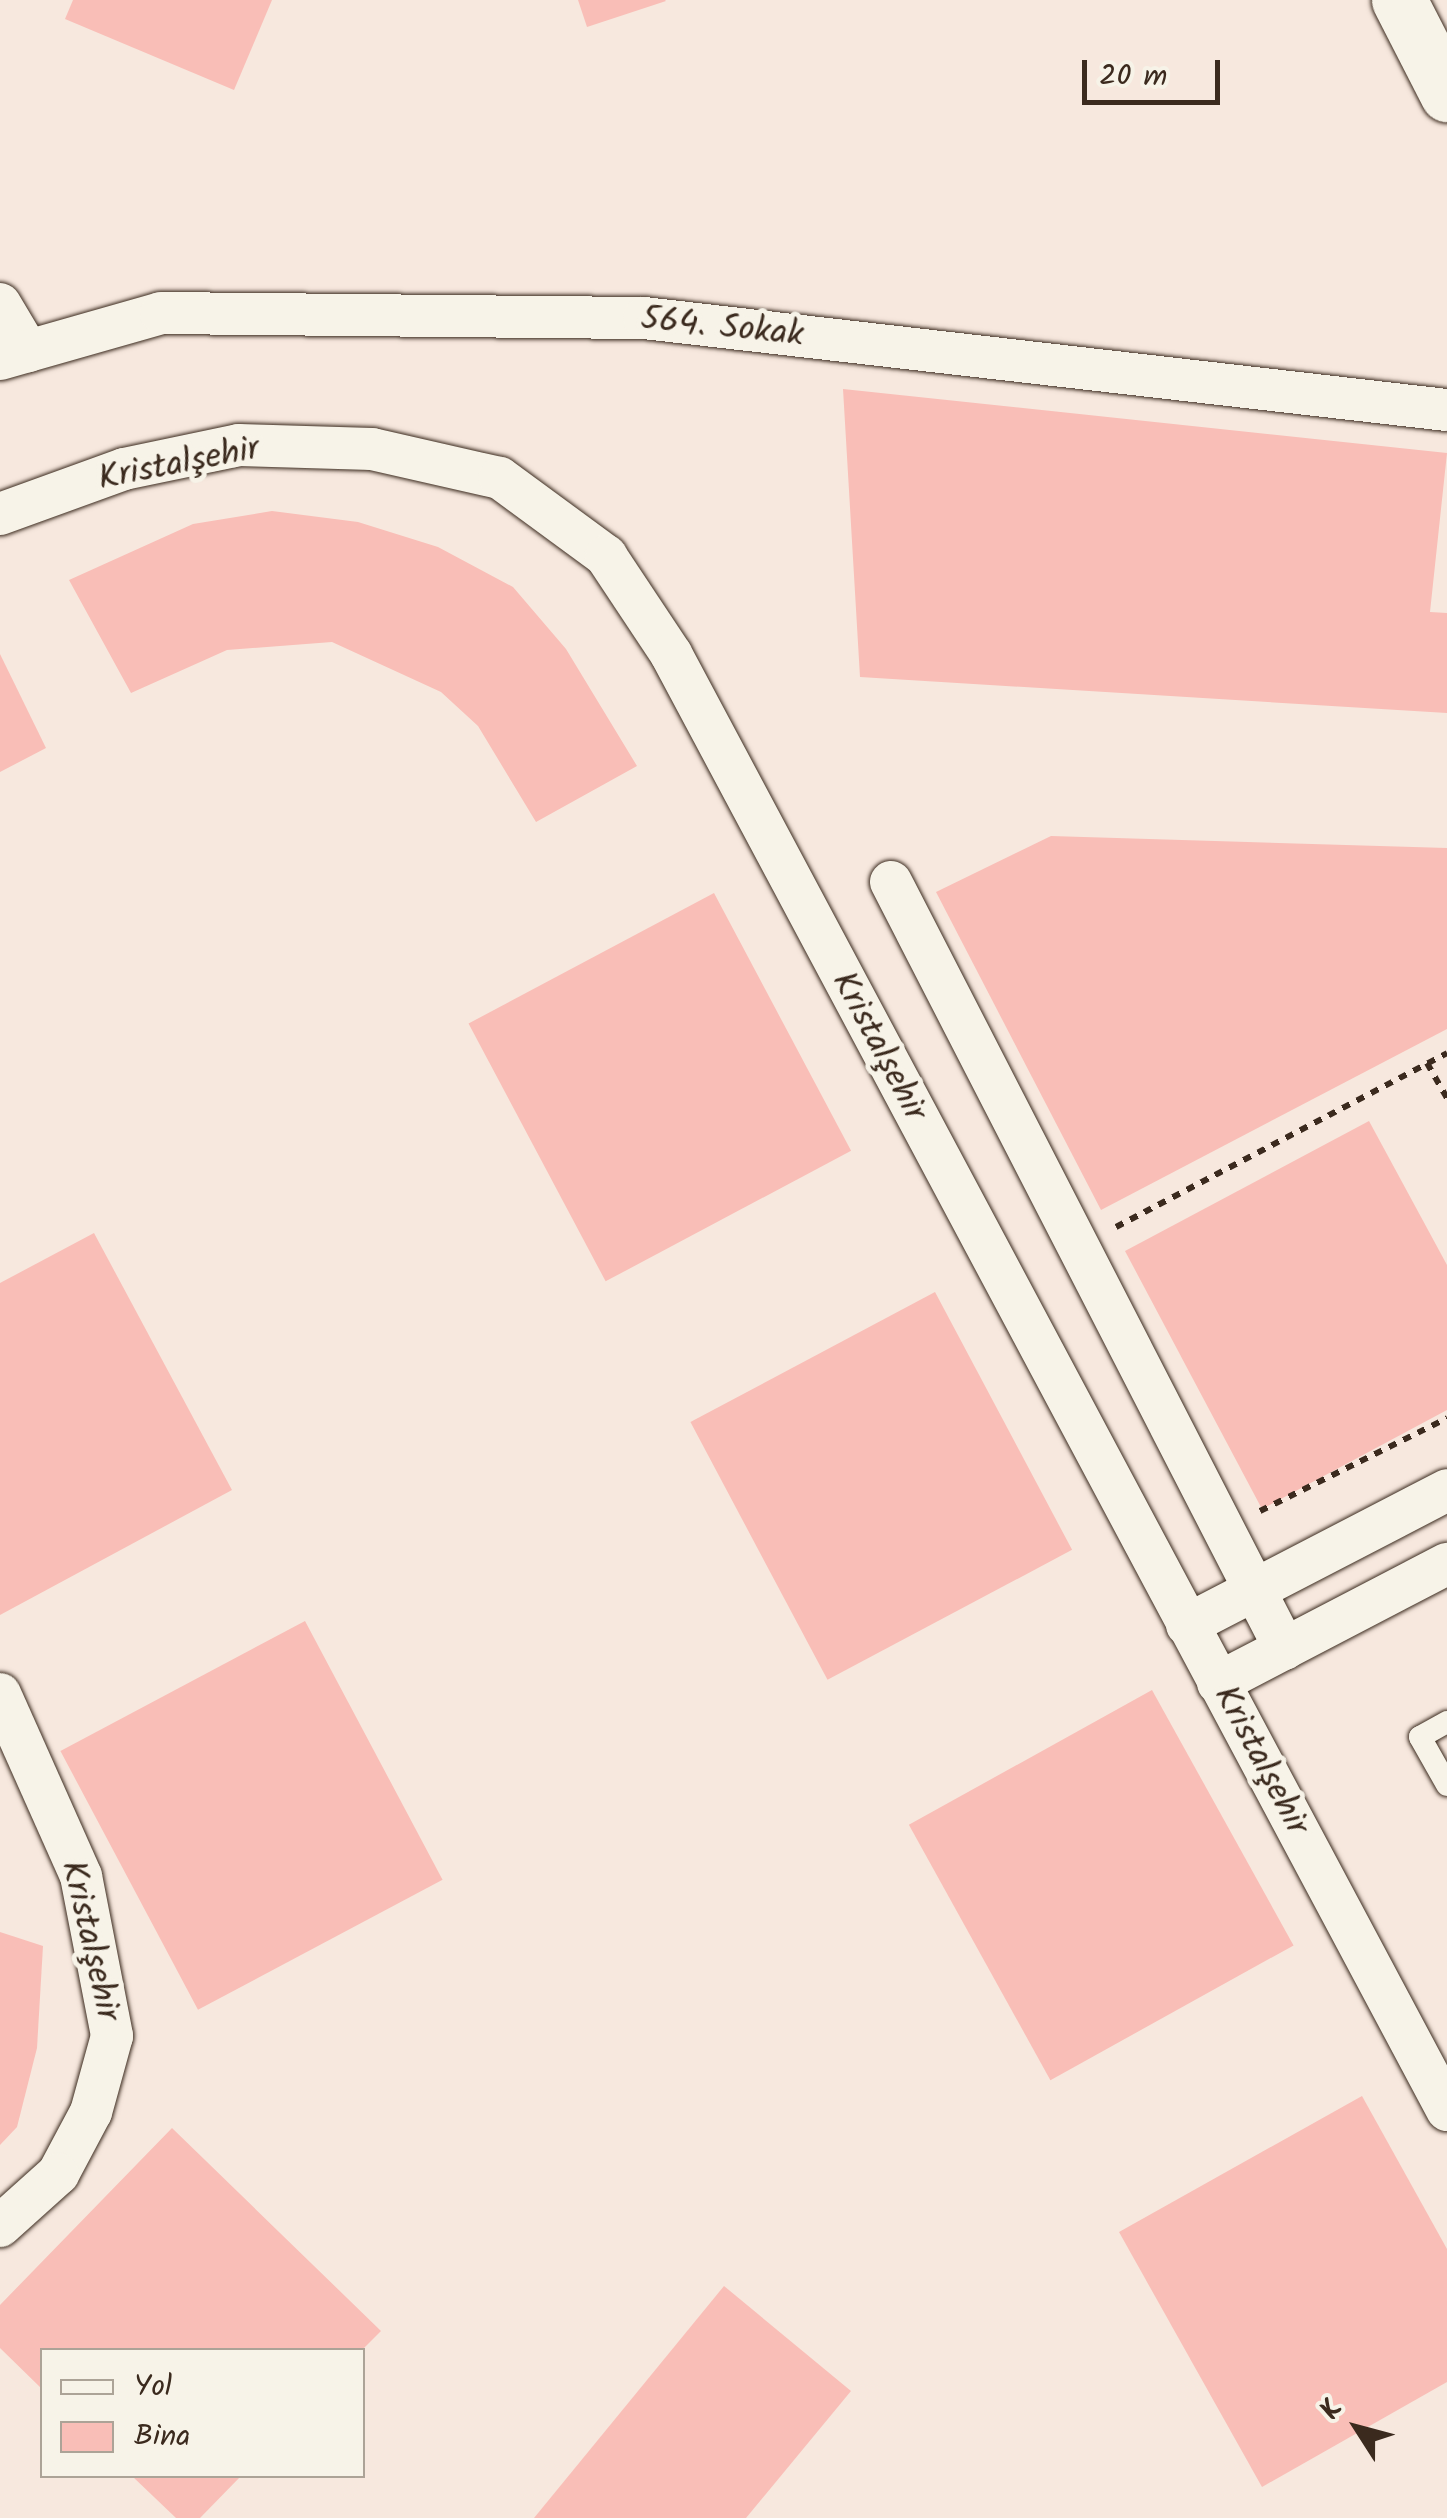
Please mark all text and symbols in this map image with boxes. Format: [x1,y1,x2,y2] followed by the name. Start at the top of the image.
[1087,40,1224,102] scale bar
[1099,53,1167,101] text: 20 m
[638,299,806,357] street label: 564. Sokak
[95,429,263,501] street label: Kristalşehir
[821,965,935,1129] street label: Kristalşehir
[1203,1679,1317,1843] street label: Kristalşehir
[50,1857,128,2025] street label: Kristalşehir
[40,2348,365,2478] legend
[134,2363,172,2411] text: Yol
[1307,2378,1407,2478] north arrow
[1309,2390,1355,2430] text: K
[134,2413,190,2461] text: Bina

